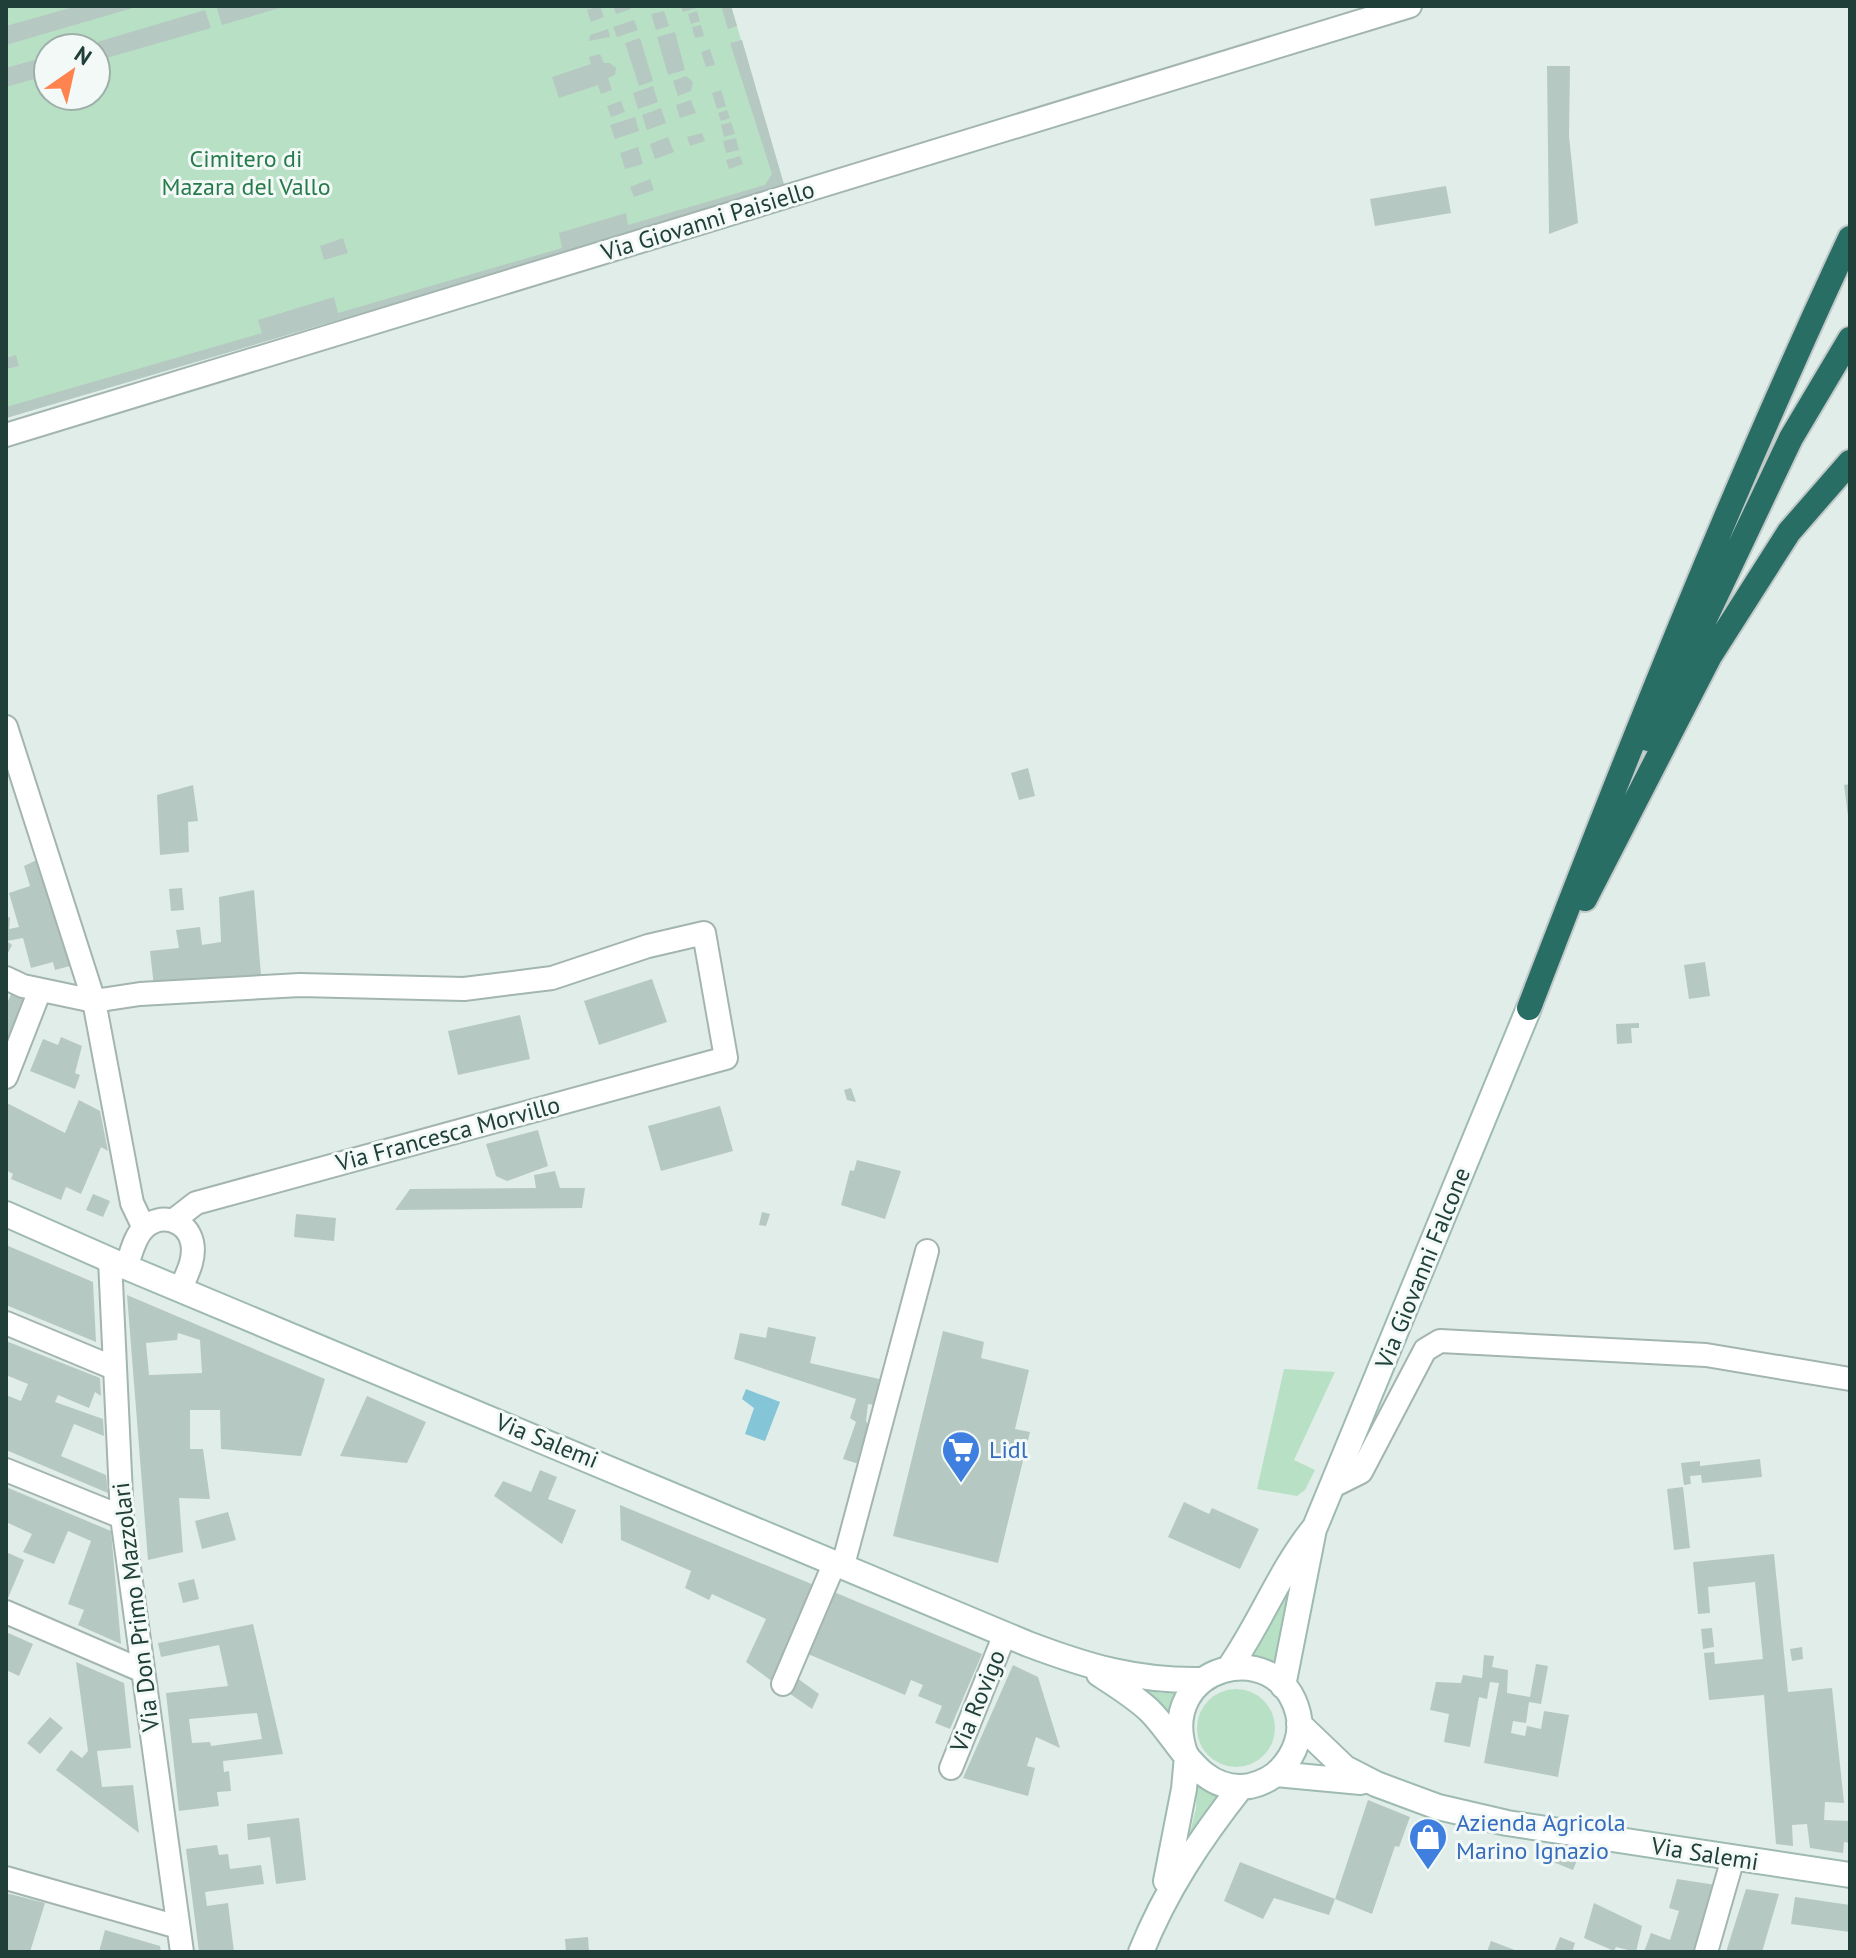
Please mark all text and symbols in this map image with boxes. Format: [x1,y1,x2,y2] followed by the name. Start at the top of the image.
[32,32,112,112] north arrow
[69,40,97,71] text: N
[161,143,331,202] park label: Cimitero di Mazara del Vallo
[597,173,818,268] street label: Via Giovanni Paisiello
[332,1089,563,1179] street label: Via Francesca Morvillo
[1368,1163,1477,1374] street label: Via Giovanni Falcone
[490,1406,603,1475] street label: Via Salemi
[940,1429,982,1484] supermarket icon: Lidl
[989,1434,1028,1465] place label: Lidl
[105,1481,166,1734] street label: Via Don Primo Mazzolari
[943,1645,1012,1758] street label: Via Rovigo
[1456,1807,1626,1866] place label: Azienda Agricola Marino Ignazio
[1407,1816,1449,1871] shop icon: Azienda Agricola Marino Ignazio
[1648,1830,1761,1877] street label: Via Salemi

